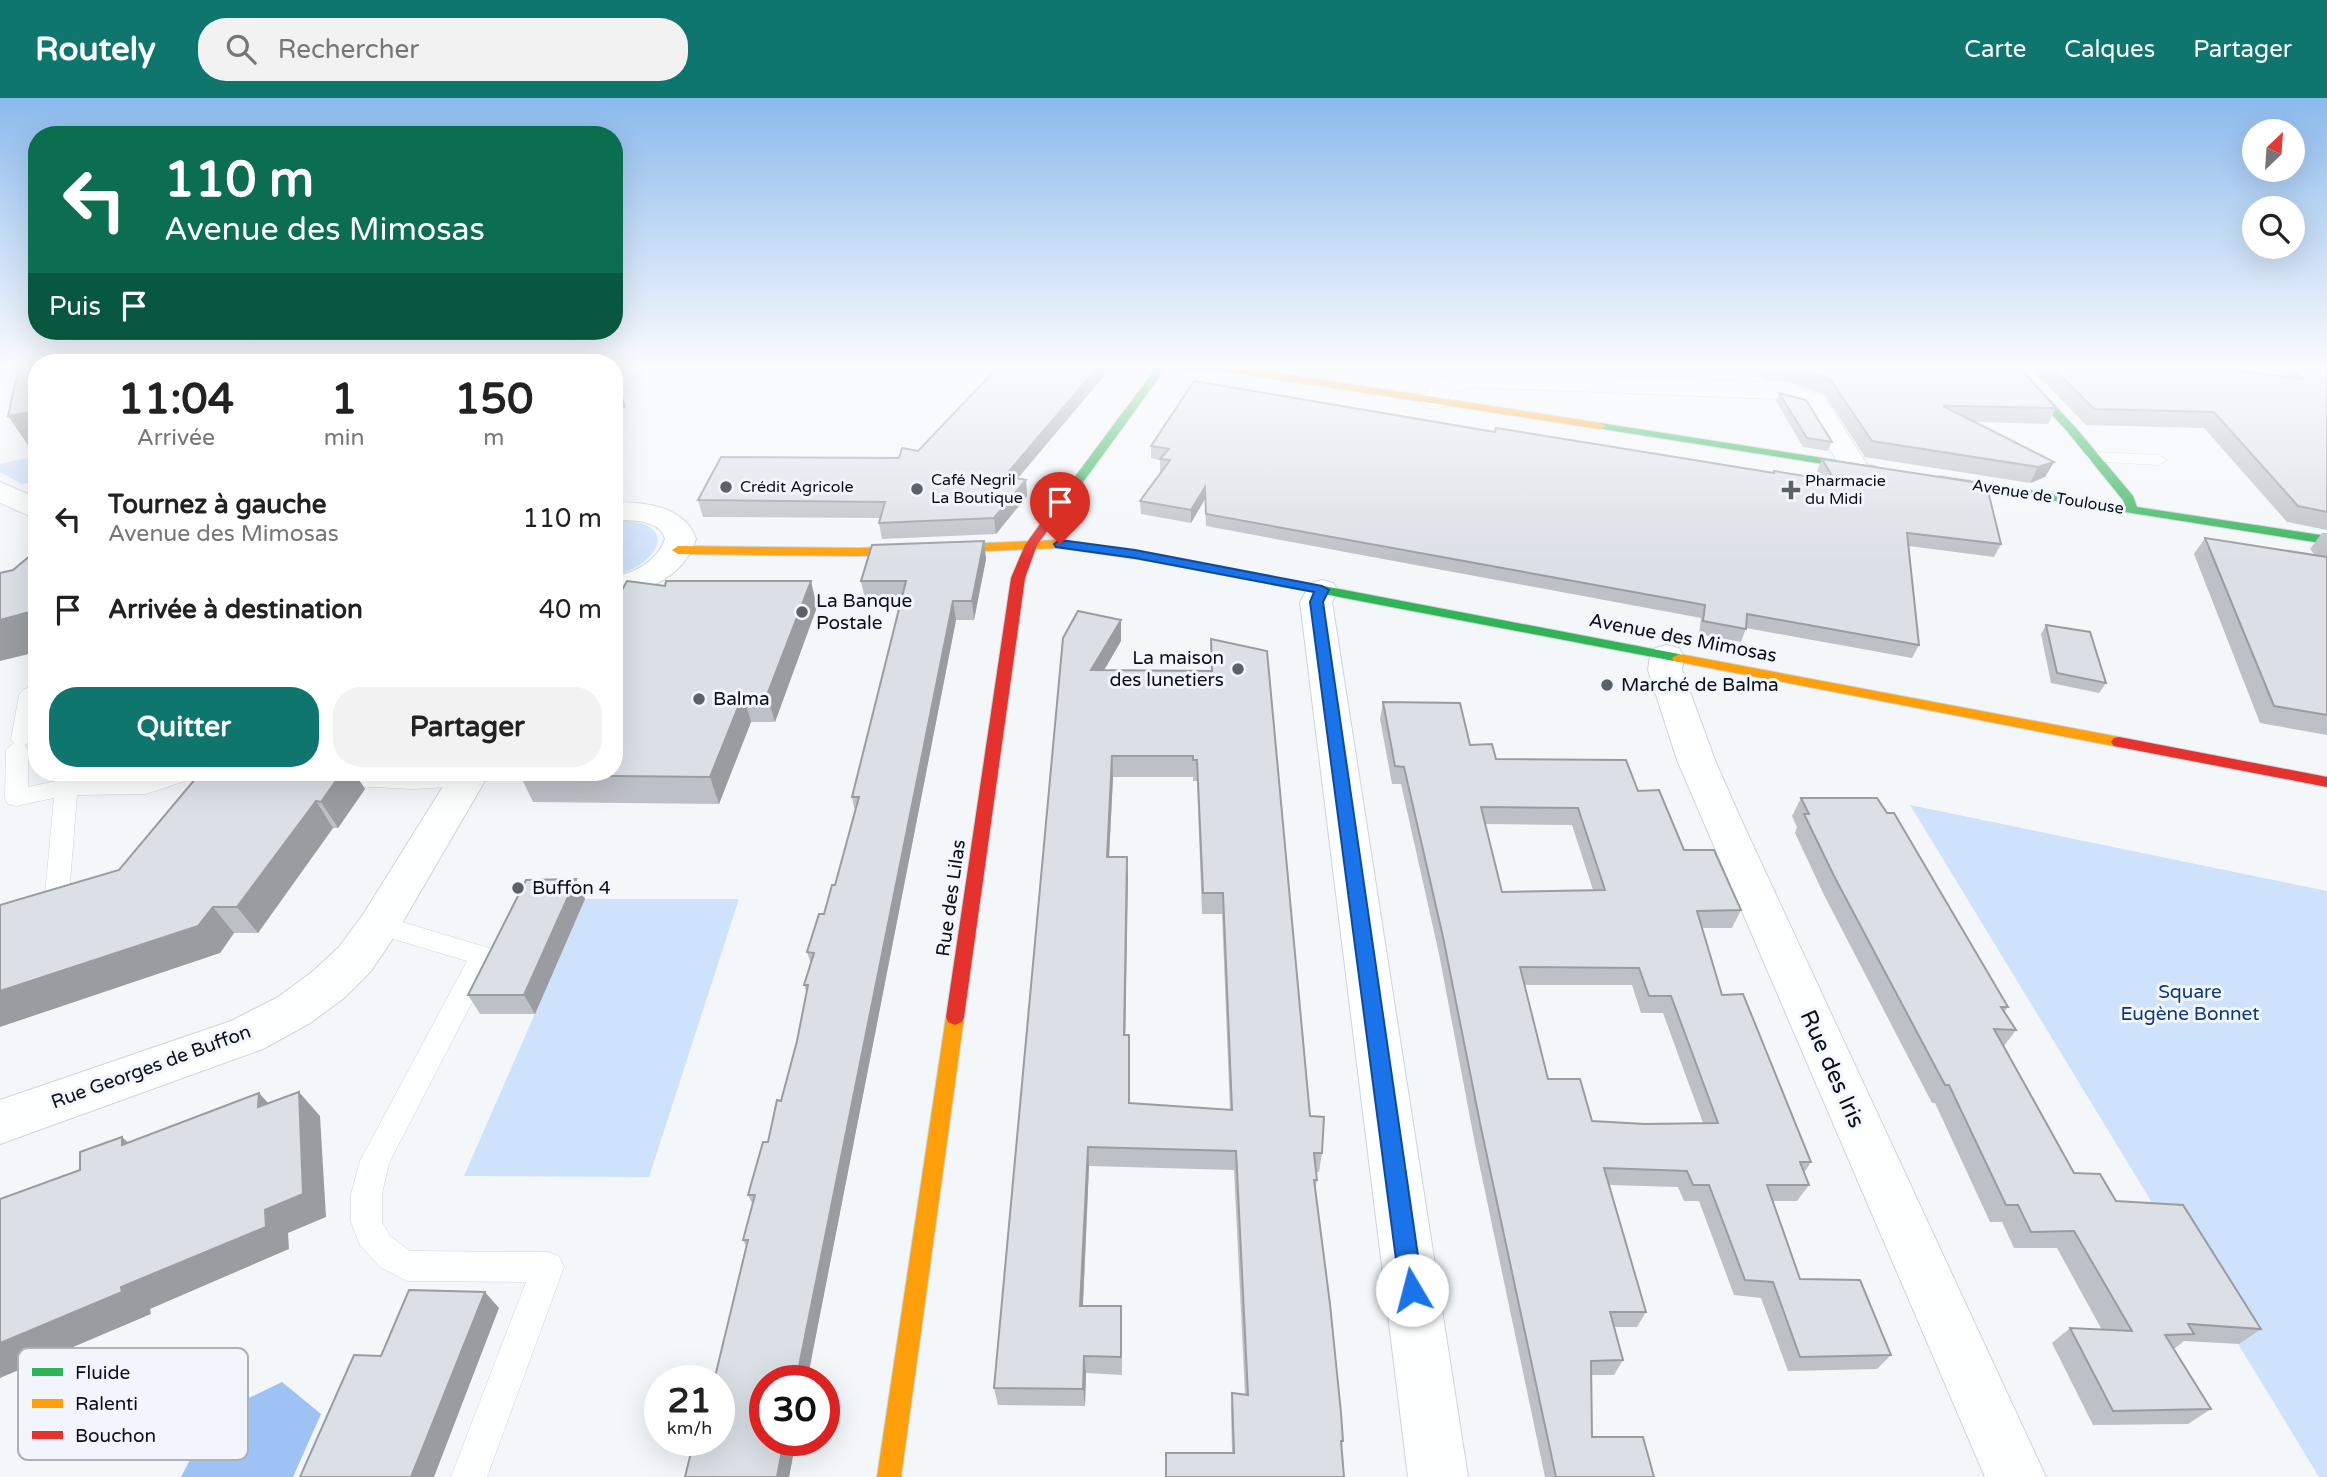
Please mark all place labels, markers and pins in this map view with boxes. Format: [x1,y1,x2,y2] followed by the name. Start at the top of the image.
[931,470,1023,508] place label: Café Negril La Boutique
[1805,471,1886,509] place label: Pharmacie du Midi
[1030,472,1090,544] pin
[740,477,854,497] place label: Crédit Agricole
[718,479,734,495] marker: Crédit Agricole
[909,481,925,497] marker: Café Negril La Boutique
[1783,482,1799,498] marker: Pharmacie du Midi
[816,590,912,634] place label: La Banque Postale
[794,604,810,620] marker: La Banque Postale
[1109,647,1224,691] place label: La maison des lunetiers
[1230,661,1246,677] marker: La maison des lunetiers
[1621,674,1779,696] place label: Marché de Balma
[1599,677,1615,693] marker: Marché de Balma
[713,688,770,710] place label: Balma
[691,691,707,707] marker: Balma
[532,877,611,899] place label: Buffon 4
[510,880,526,896] marker: Buffon 4

